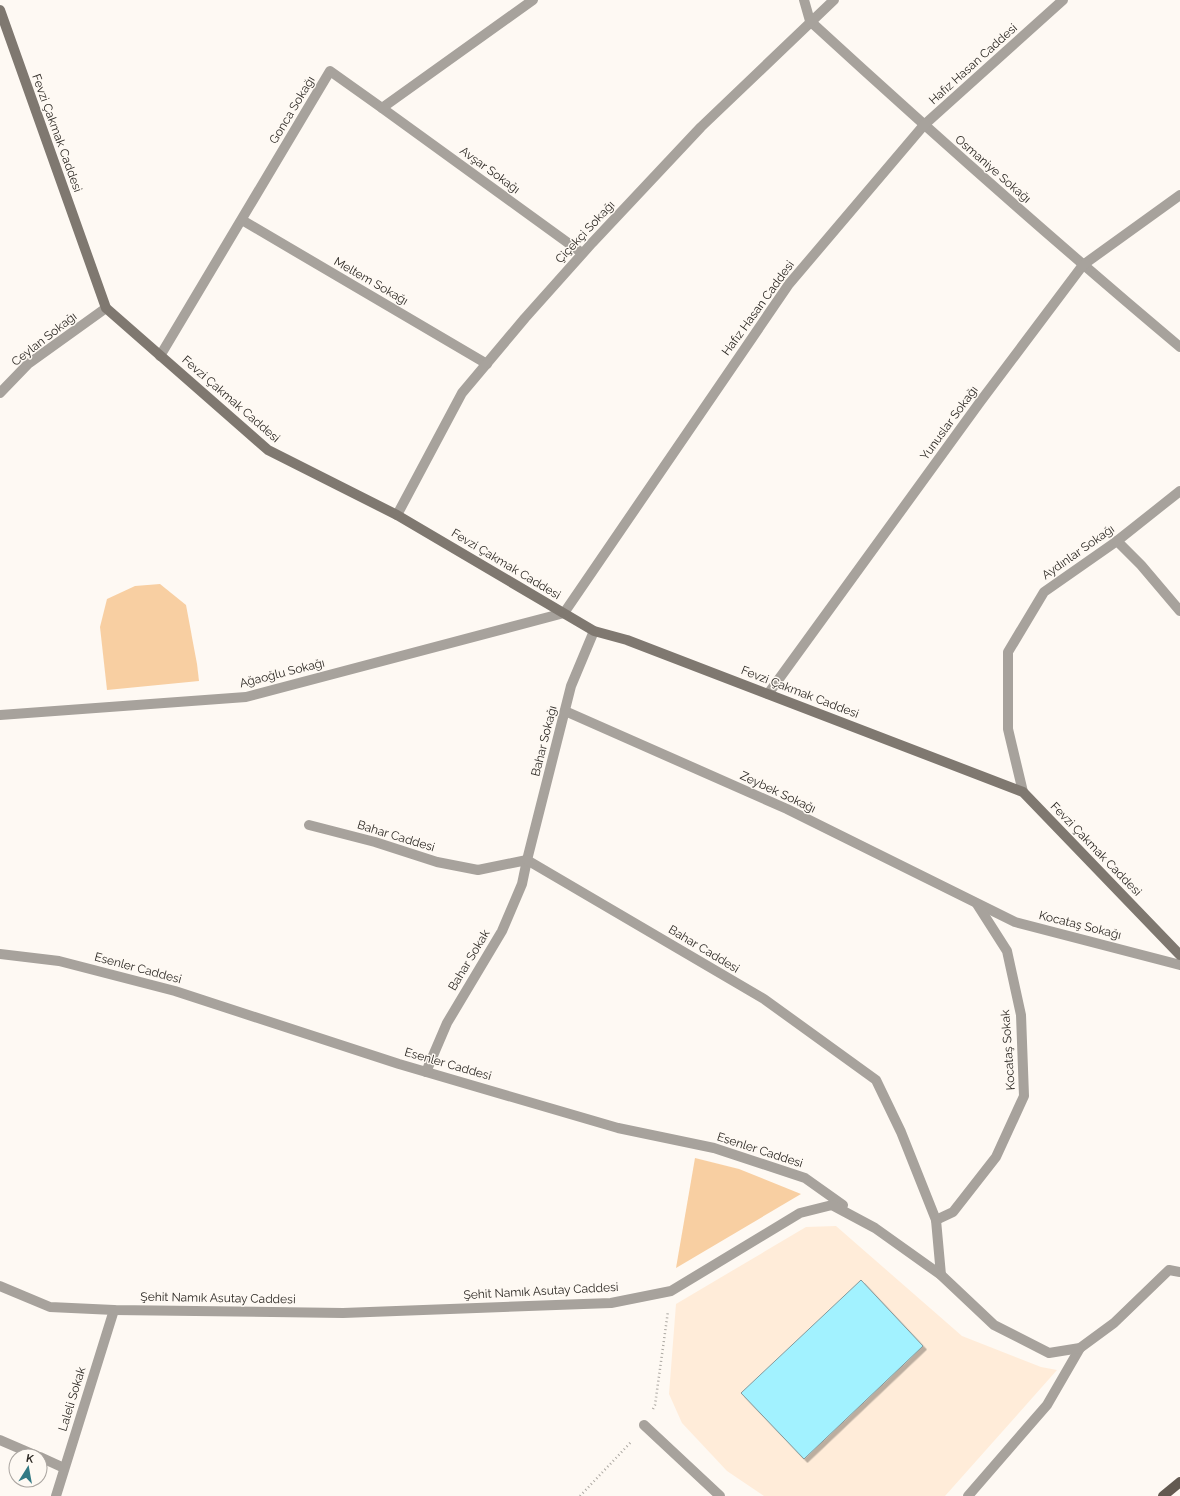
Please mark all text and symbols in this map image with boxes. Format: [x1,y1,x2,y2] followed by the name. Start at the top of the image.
[926,21,1020,107] street label: Hafız Hasan Caddesi
[29,72,85,194] street label: Fevzi Çakmak Caddesi
[266,74,318,146] street label: Gonca Sokağı
[952,132,1034,206] street label: Osmaniye Sokağı
[457,144,523,196] street label: Avşar Sokağı
[553,198,617,266] street label: Çiçekçi Sokağı
[332,254,410,308] street label: Meltem Sokağı
[719,258,797,358] street label: Hafız Hasan Caddesi
[9,309,79,369] street label: Ceylan Sokağı
[179,353,283,445] street label: Fevzi Çakmak Caddesi
[917,383,981,463] street label: Yunuslar Sokağı
[1039,522,1117,582] street label: Aydınlar Sokağı
[449,526,563,602] street label: Fevzi Çakmak Caddesi
[238,656,326,690] street label: Ağaoğlu Sokağı
[739,663,861,721] street label: Fevzi Çakmak Caddesi
[528,704,560,778] street label: Bahar Sokağı
[738,768,818,816] street label: Zeybek Sokağı
[1048,799,1144,899] street label: Fevzi Çakmak Caddesi
[356,818,436,854] street label: Bahar Caddesi
[1037,908,1123,942] street label: Kocataş Sokağı
[666,922,742,976] street label: Bahar Caddesi
[445,926,493,993] street label: Bahar Sokak
[93,950,183,986] street label: Esenler Caddesi
[998,1009,1018,1091] street label: Kocataş Sokak
[403,1045,493,1083] street label: Esenler Caddesi
[715,1129,805,1171] street label: Esenler Caddesi
[463,1280,619,1302] street label: Şehit Namık Asutay Caddesi
[140,1290,296,1306] street label: Şehit Namık Asutay Caddesi
[56,1365,89,1433] street label: Laleli Sokak
[8,1448,48,1488] north arrow
[25,1452,35,1466] text: K

